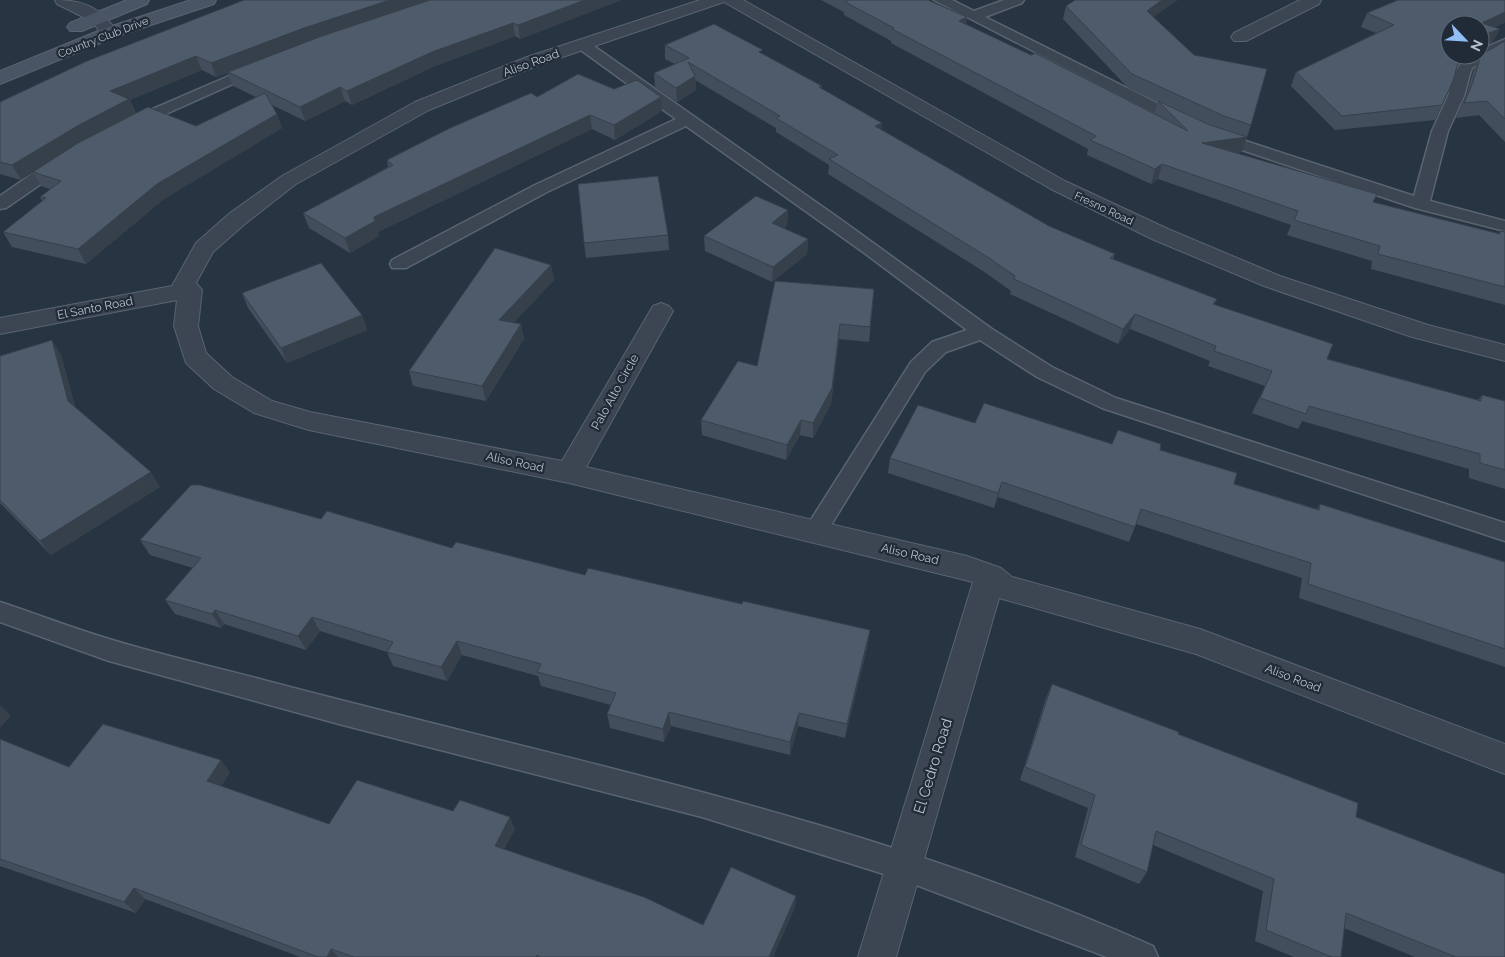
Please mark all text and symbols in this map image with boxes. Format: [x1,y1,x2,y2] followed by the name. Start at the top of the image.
[56,14,151,61] street label: Country Club Drive
[1440,15,1490,65] north arrow
[1467,37,1486,54] text: N
[501,46,561,80] street label: Aliso Road
[1072,189,1136,228] street label: Fresno Road
[56,294,134,322] street label: El Santo Road
[588,352,642,432] street label: Palo Alto Circle
[485,449,545,475] street label: Aliso Road
[880,541,940,567] street label: Aliso Road
[1263,661,1323,695] street label: Aliso Road
[910,716,956,816] street label: El Cedro Road

